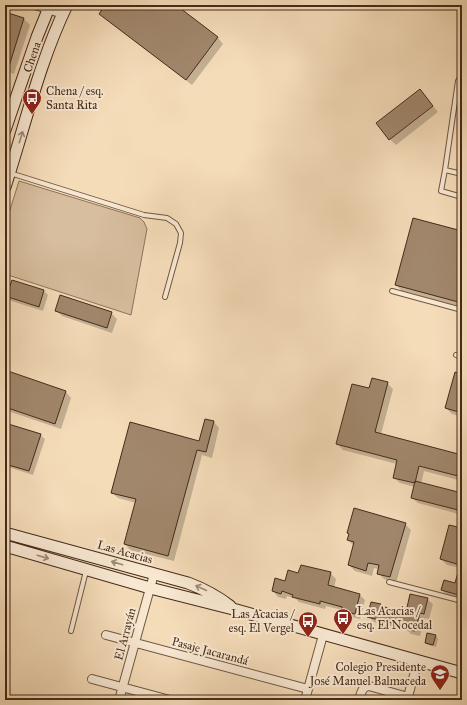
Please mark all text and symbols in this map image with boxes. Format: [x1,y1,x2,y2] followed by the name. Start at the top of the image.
[20,39,44,74] street label: Chena
[46,84,103,112] place label: Chena / esq. Santa Rita
[21,87,43,115] bus stop icon: Chena / esq. Santa Rita
[18,130,25,143] one-way arrow
[96,537,154,567] street label: Las Acacias
[36,554,49,561] one-way arrow
[110,559,123,566] one-way arrow
[195,584,207,591] one-way arrow
[357,604,433,633] place label: Las Acacias / esq. El Nocedal
[111,606,139,662] street label: El Arrayán
[229,607,296,636] place label: Las Acacias / esq. El Vergel
[332,607,354,635] bus stop icon: Las Acacias / esq. El Nocedal
[297,610,319,638] bus stop icon: Las Acacias / esq. El Vergel
[170,634,251,669] street label: Pasaje Jacarandá
[308,660,427,689] place label: Colegio Presidente José Manuel Balmaceda
[429,663,451,691] school or university icon: Colegio Presidente José Manuel Balmaceda

